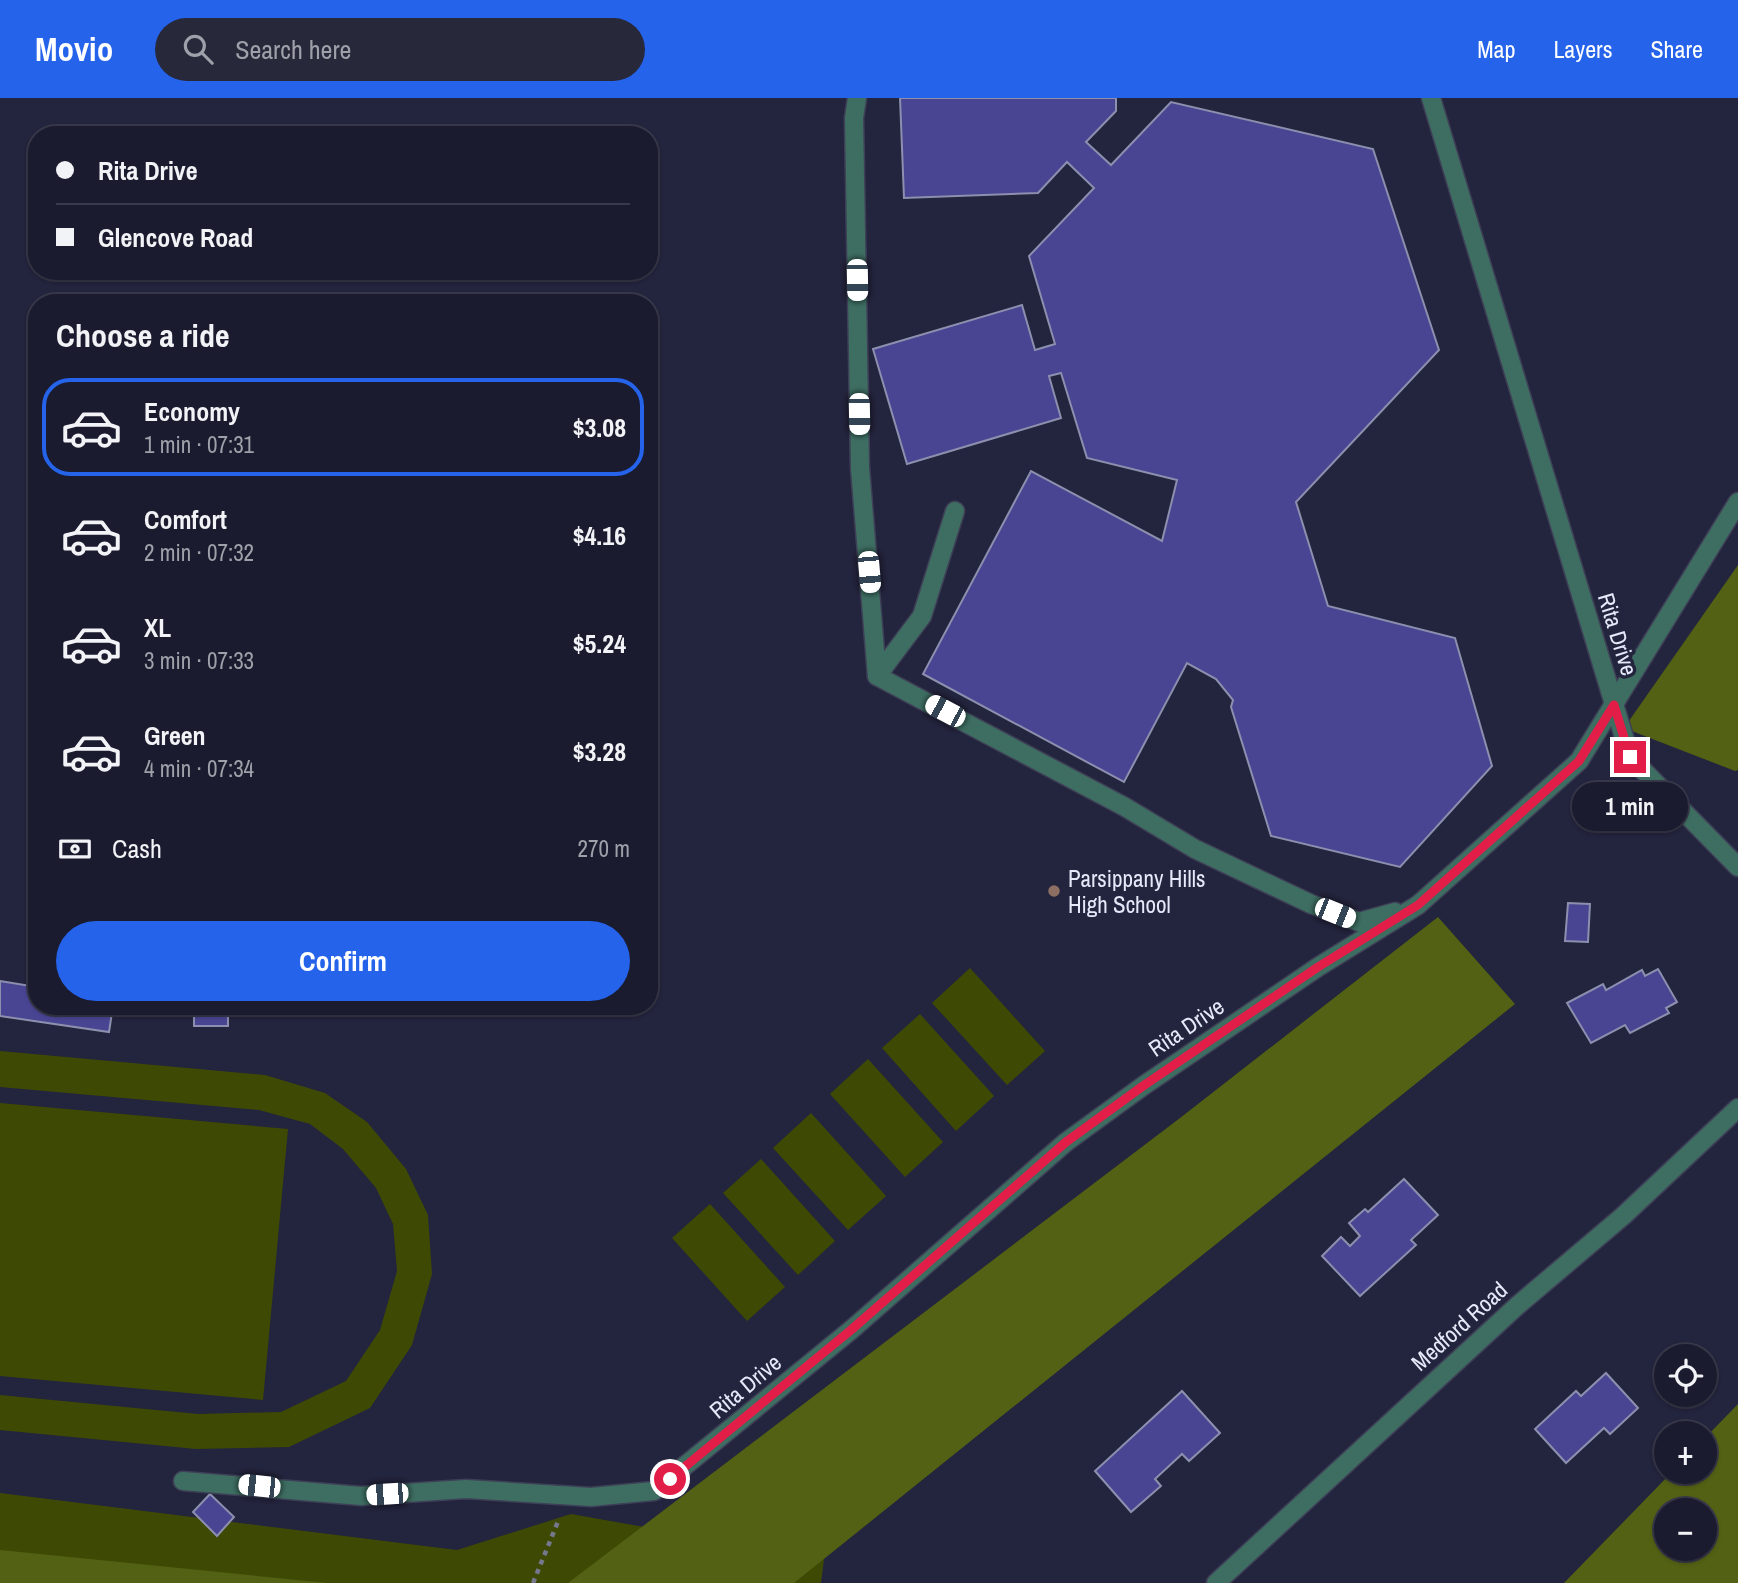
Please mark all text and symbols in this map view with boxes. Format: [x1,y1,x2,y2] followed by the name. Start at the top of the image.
[155,18,645,81] search box
[35,27,113,71] text: Movio
[179,30,217,68] icon: search
[235,32,351,67] text: Search here
[1477,33,1515,65] text: Map
[1553,33,1612,65] text: Layers
[1650,33,1703,65] text: Share
[98,153,198,188] text: Rita Drive
[98,220,253,255] text: Glencove Road
[847,259,868,301] car
[56,314,230,357] text: Choose a ride
[849,393,870,435] car
[144,394,240,429] text: Economy
[60,396,123,459] icon: car
[573,410,626,445] text: $3.08
[144,429,254,460] text: 1 min · 07:31
[144,502,227,537] text: Comfort
[60,504,123,567] icon: car
[573,518,626,553] text: $4.16
[144,537,254,568] text: 2 min · 07:32
[857,550,882,594] car
[1591,589,1645,679] street label: Rita Drive
[144,610,171,645] text: XL
[60,612,123,675] icon: car
[573,626,626,661] text: $5.24
[144,645,254,676] text: 3 min · 07:33
[922,692,969,730] car
[144,718,206,753] text: Green
[60,720,123,783] icon: car
[573,734,626,769] text: $3.28
[1614,741,1646,773] route end
[144,753,254,784] text: 4 min · 07:34
[1572,782,1688,830] callout: 1 min
[1605,791,1655,822] text: 1 min
[56,830,94,868] icon: cash
[112,831,162,866] text: Cash
[578,833,630,864] text: 270 m
[1068,863,1205,920] place label: Parsippany Hills High School
[1046,883,1062,899] marker: Parsippany Hills High School
[1312,895,1359,931] car
[56,921,630,1001] button: Confirm
[1142,990,1230,1064] street label: Rita Drive
[1404,1274,1514,1378] street label: Medford Road
[1654,1344,1717,1561] map controls
[1654,1344,1717,1407] button: locate
[703,1347,787,1425] street label: Rita Drive
[1654,1421,1717,1484] button: +
[654,1463,686,1495] route start
[238,1473,281,1499] car
[366,1482,409,1506] car
[1654,1498,1717,1561] button: −

